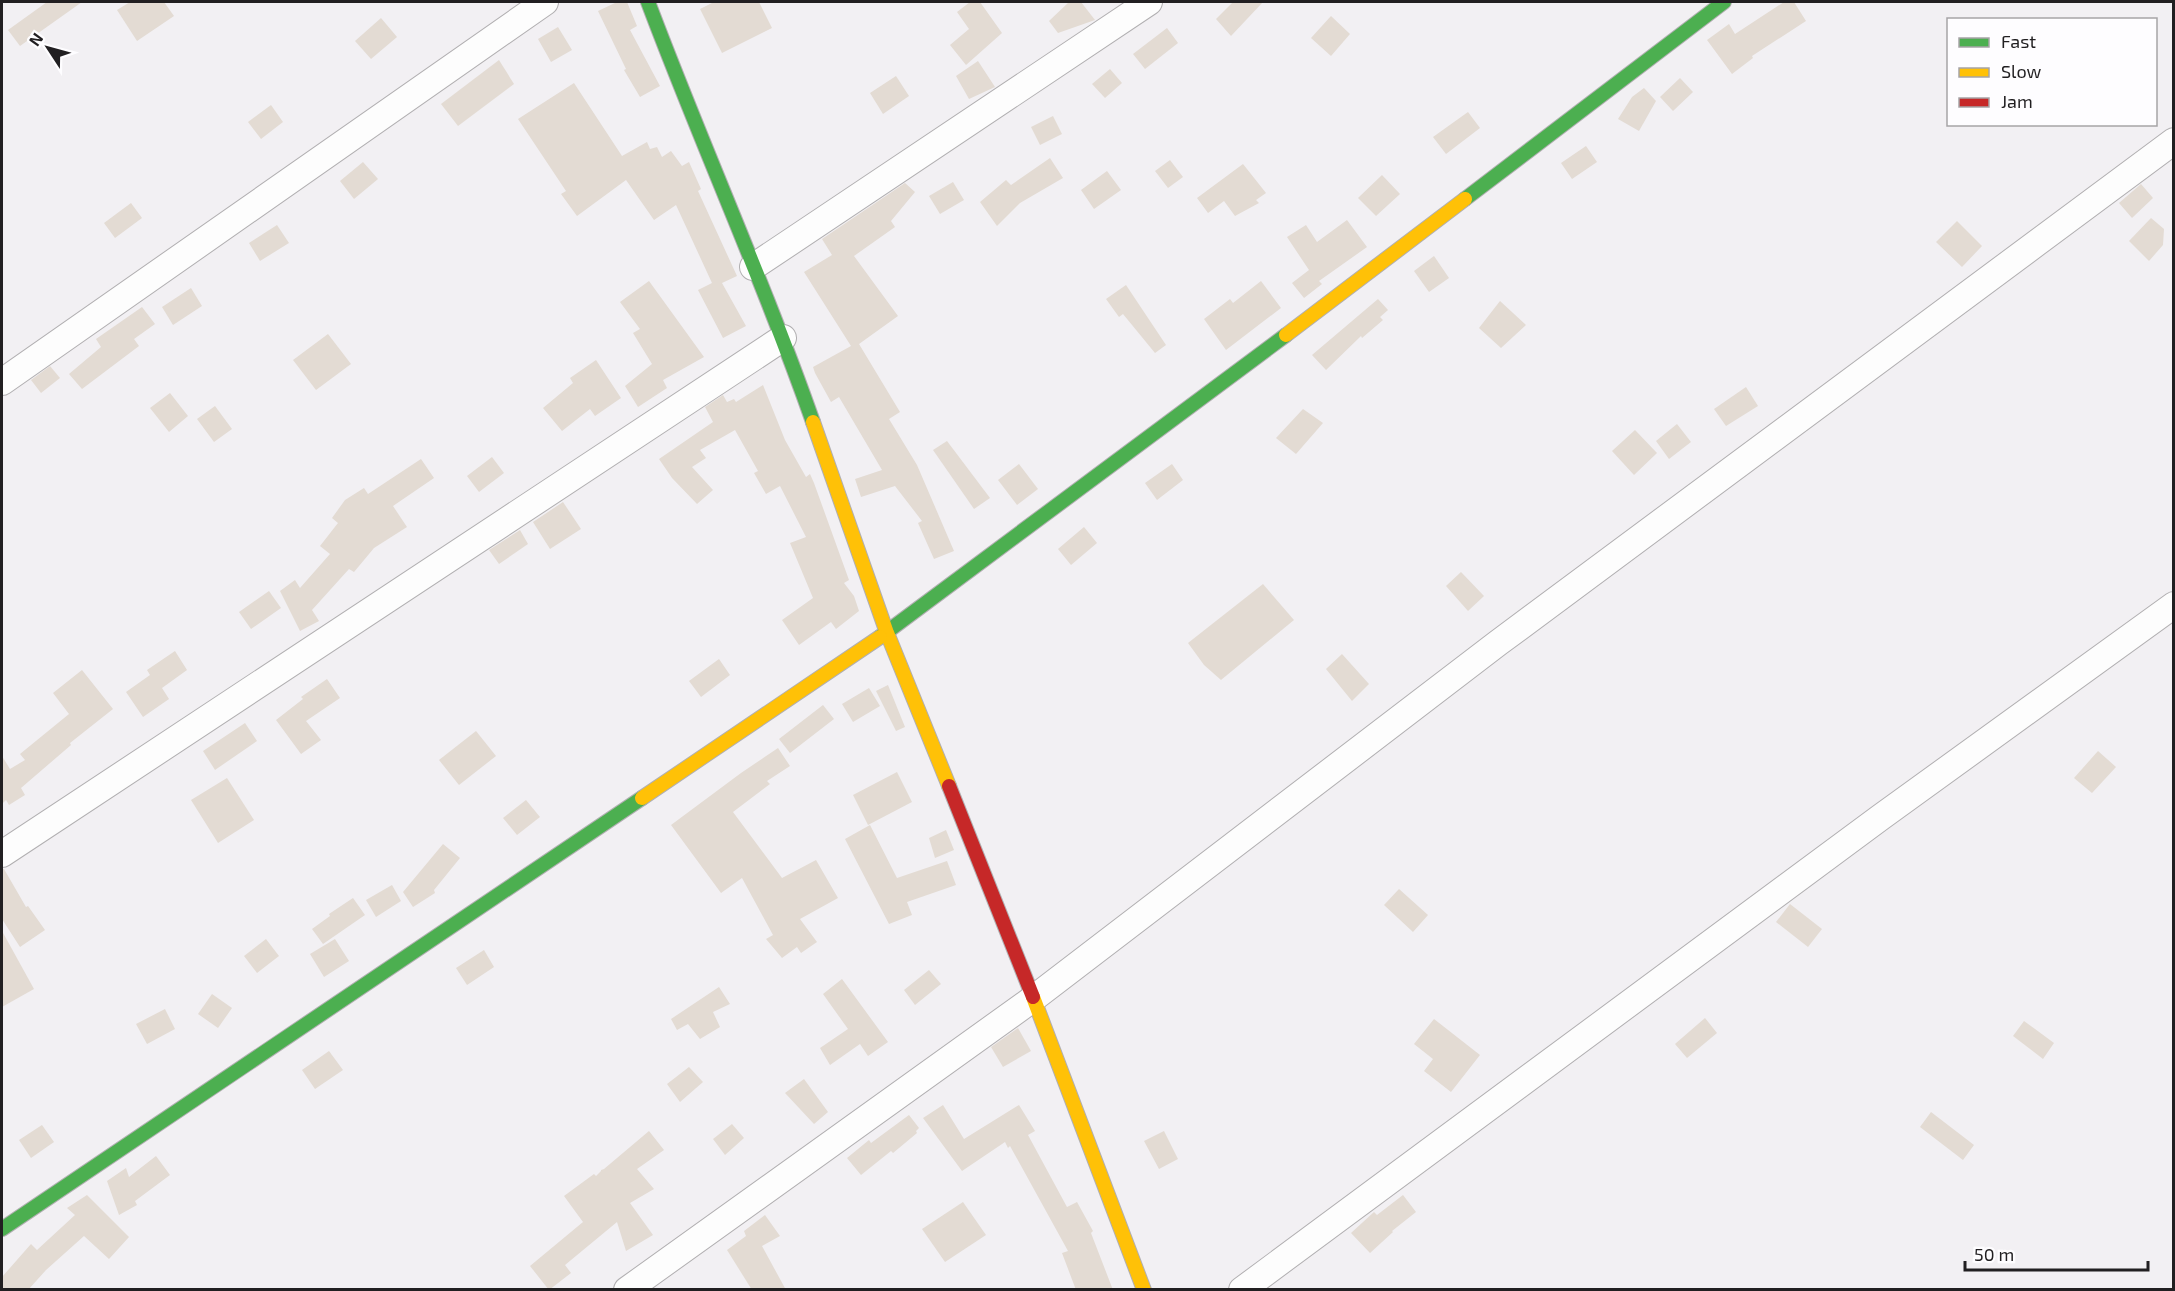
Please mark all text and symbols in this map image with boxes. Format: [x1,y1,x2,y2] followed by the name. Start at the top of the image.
[18,18,78,78] north arrow
[1947,18,2157,126] legend
[24,29,47,49] text: N
[2001,30,2036,52] text: Fast
[2001,60,2042,82] text: Slow
[2001,90,2033,112] text: Jam
[1965,1234,2148,1272] scale bar
[1974,1243,2014,1265] text: 50 m

